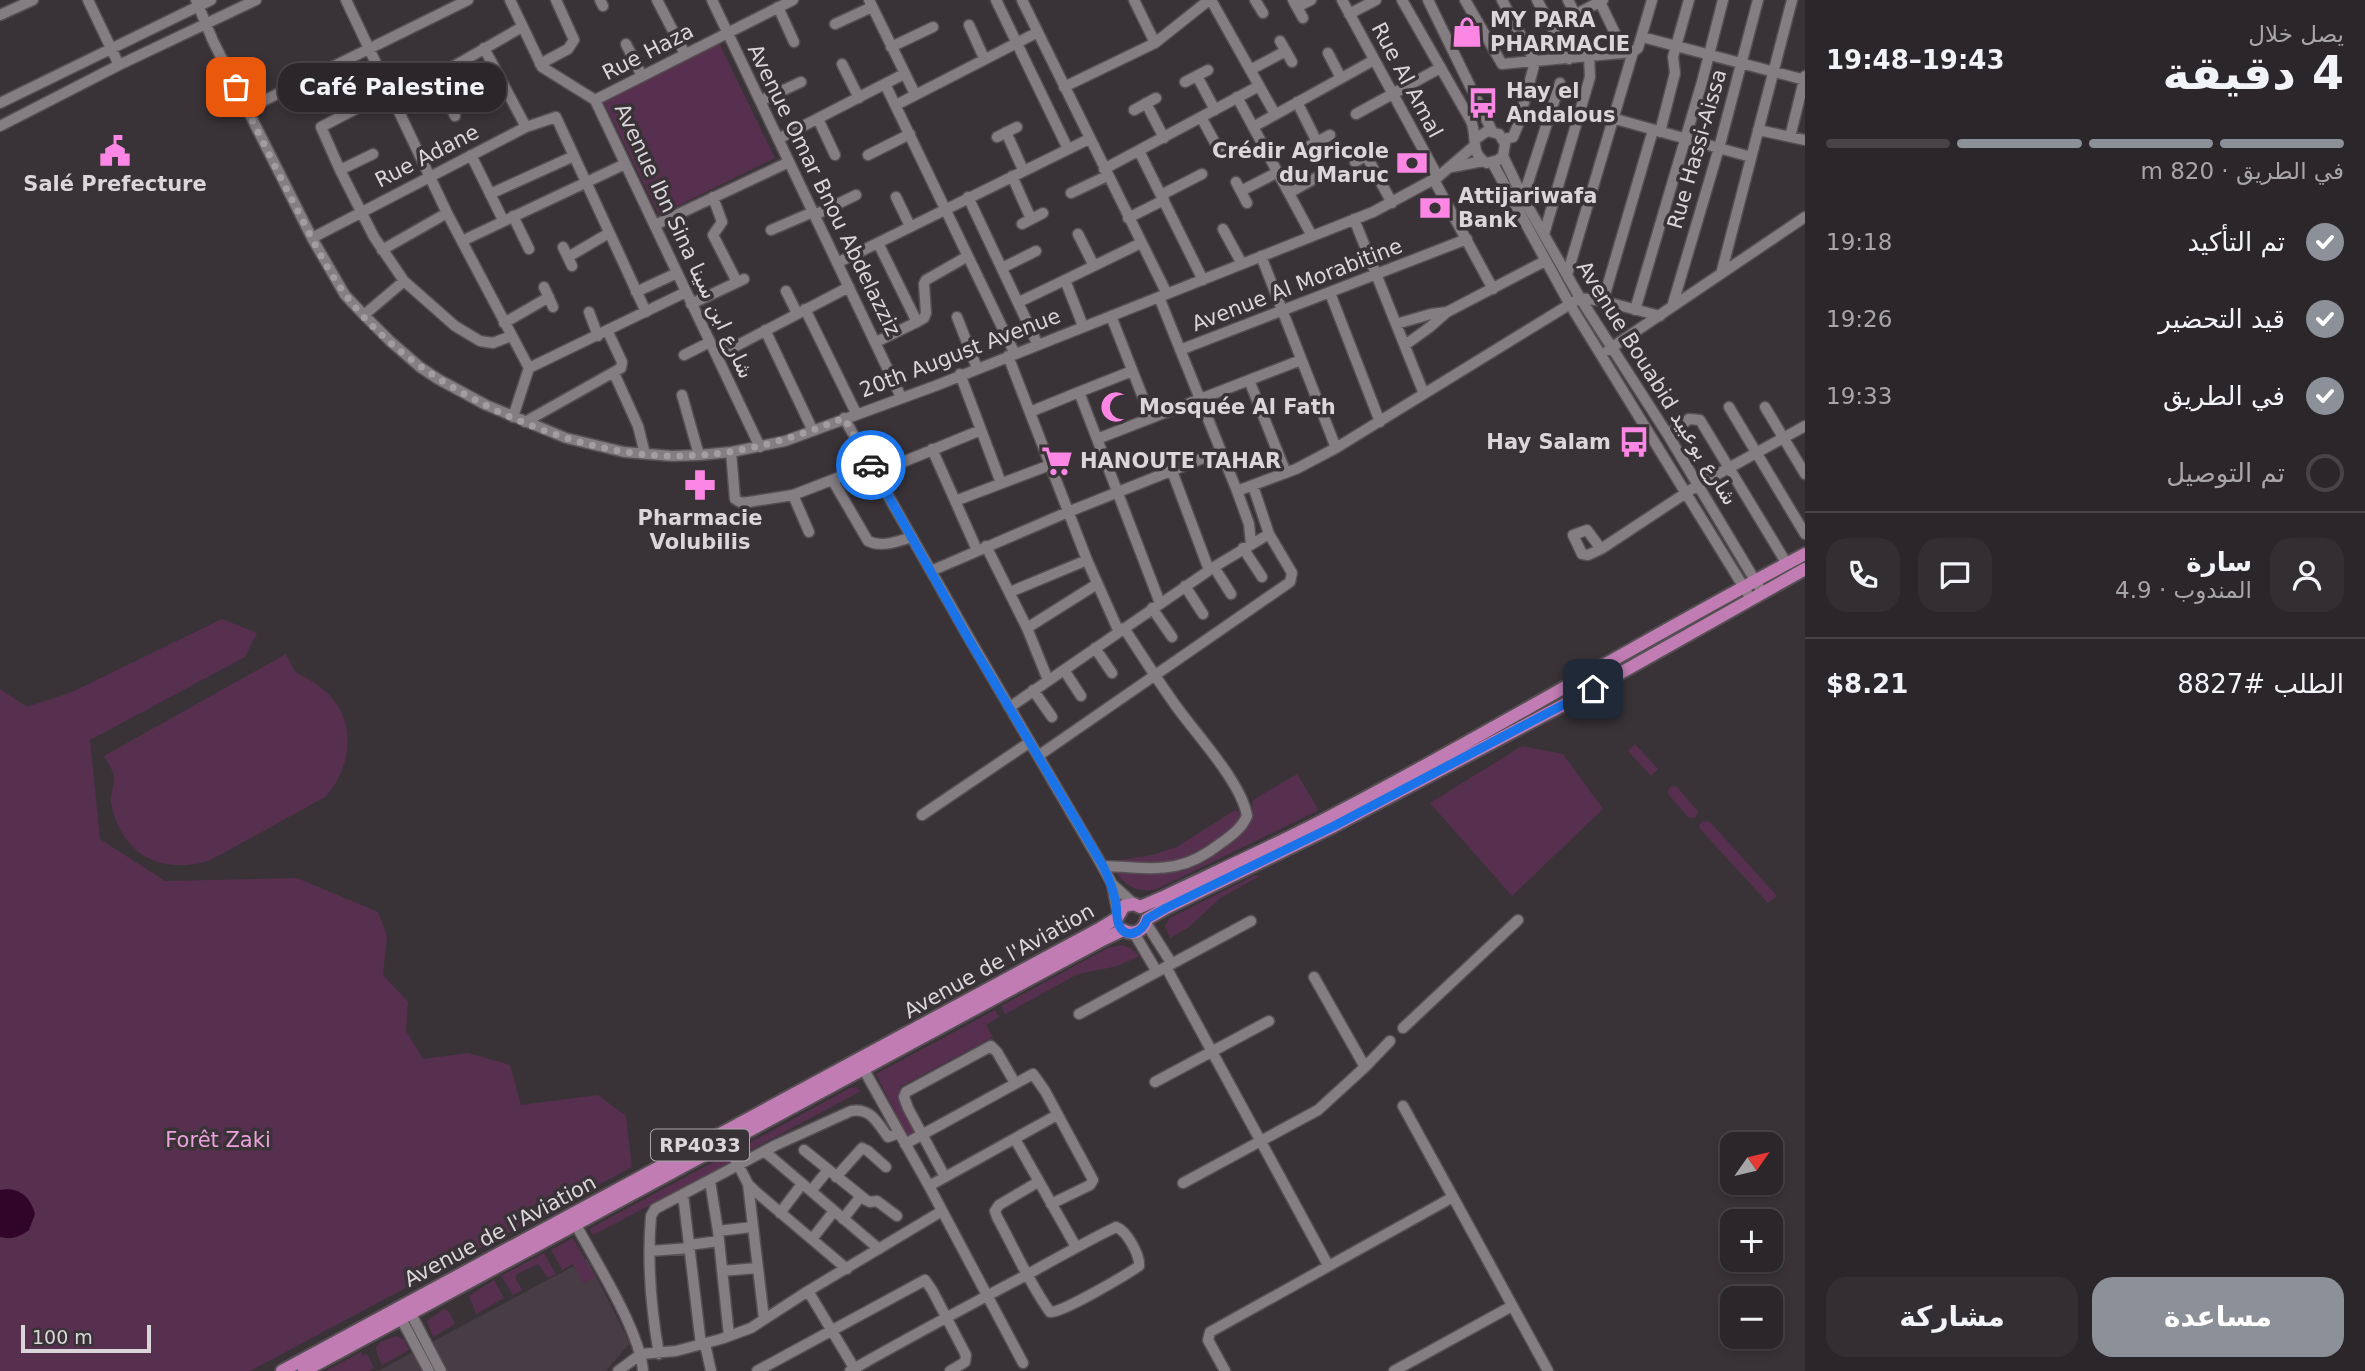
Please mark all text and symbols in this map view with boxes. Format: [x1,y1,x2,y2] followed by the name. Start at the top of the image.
[1490,8,1630,56] place label: MY PARA PHARMACIE
[1450,15,1484,49] shop icon: MY PARA PHARMACIE
[1367,18,1447,142] street label: Rue Al Amal
[598,19,698,85] street label: Rue Haza
[2248,21,2344,47] text: يصل خلال
[743,40,905,340] street label: Avenue Omar Bnou Abdelazziz
[1826,45,2005,75] text: 19:43–19:48
[2162,46,2344,100] text: 4 دقيقة
[206,57,266,117] pin
[278,62,506,112] callout: Café Palestine
[1663,66,1731,232] street label: Rue Hassi-Aissa
[217,68,255,106] icon: bag
[299,74,485,100] text: Café Palestine
[1506,79,1615,127] place label: Hay el Andalous
[1466,86,1500,120] bus stop icon: Hay el Andalous
[610,100,758,382] street label: Avenue Ibn Sina شارع ابن سينا
[371,120,483,192] street label: Rue Adane
[98,134,132,168] public building icon: Salé Prefecture
[1212,139,1389,187] place label: Crédir Agricole du Maruc
[1395,146,1429,180] bank icon: Crédir Agricole du Maruc
[2140,158,2344,184] text: في الطريق · 820 m
[23,172,207,196] place label: Salé Prefecture
[1458,184,1597,232] place label: Attijariwafa Bank
[1418,191,1452,225] bank icon: Attijariwafa Bank
[2306,223,2344,261] icon: check
[2187,227,2285,257] text: تم التأكيد
[1826,229,1892,255] text: 19:18
[1188,234,1406,336] street label: Avenue Al Morabitine
[1572,256,1742,510] street label: Avenue Bouabid شارع بوعبيد
[2306,300,2344,338] icon: check
[856,304,1064,402] street label: 20th August Avenue
[2158,304,2285,334] text: قيد التحضير
[1826,306,1892,332] text: 19:26
[2306,377,2344,415] icon: check
[2163,381,2285,411] text: في الطريق
[1826,383,1892,409] text: 19:33
[1099,390,1133,424] mosque icon: Mosquée Al Fath
[1139,395,1336,419] place label: Mosquée Al Fath
[1617,425,1651,459] bus stop icon: Hay Salam
[836,430,906,500] courier
[1486,430,1611,454] place label: Hay Salam
[1040,444,1074,478] supermarket icon: HANOUTE TAHAR
[852,446,890,484] icon: car
[1080,449,1281,473] place label: HANOUTE TAHAR
[2166,458,2285,488] text: تم التوصيل
[683,468,717,502] pharmacy icon: Pharmacie Volubilis
[638,506,762,554] place label: Pharmacie Volubilis
[1826,538,1900,612] button: phone
[1918,538,1992,612] button: chat
[2270,538,2344,612] button: person
[2186,547,2252,577] text: سارة
[2115,577,2252,603] text: المندوب · 4.9
[1563,659,1623,719] pin
[1826,669,1908,699] text: $8.21
[2177,669,2344,699] text: الطلب #8827
[1574,670,1612,708] icon: home
[900,899,1098,1023] street label: Avenue de l'Aviation
[165,1128,271,1152] park label: Forêt Zaki
[651,1130,749,1161] road number: RP4033
[1720,1132,1783,1195] north arrow
[1720,1132,1783,1349] map controls
[400,1170,600,1292] street label: Avenue de l'Aviation
[1720,1209,1783,1272] button: +
[1826,1277,2078,1357] button: مشاركة
[2092,1277,2344,1357] button: مساعدة
[1720,1286,1783,1349] button: −
[21,1322,150,1354] scale bar
[32,1326,93,1348] text: 100 m

